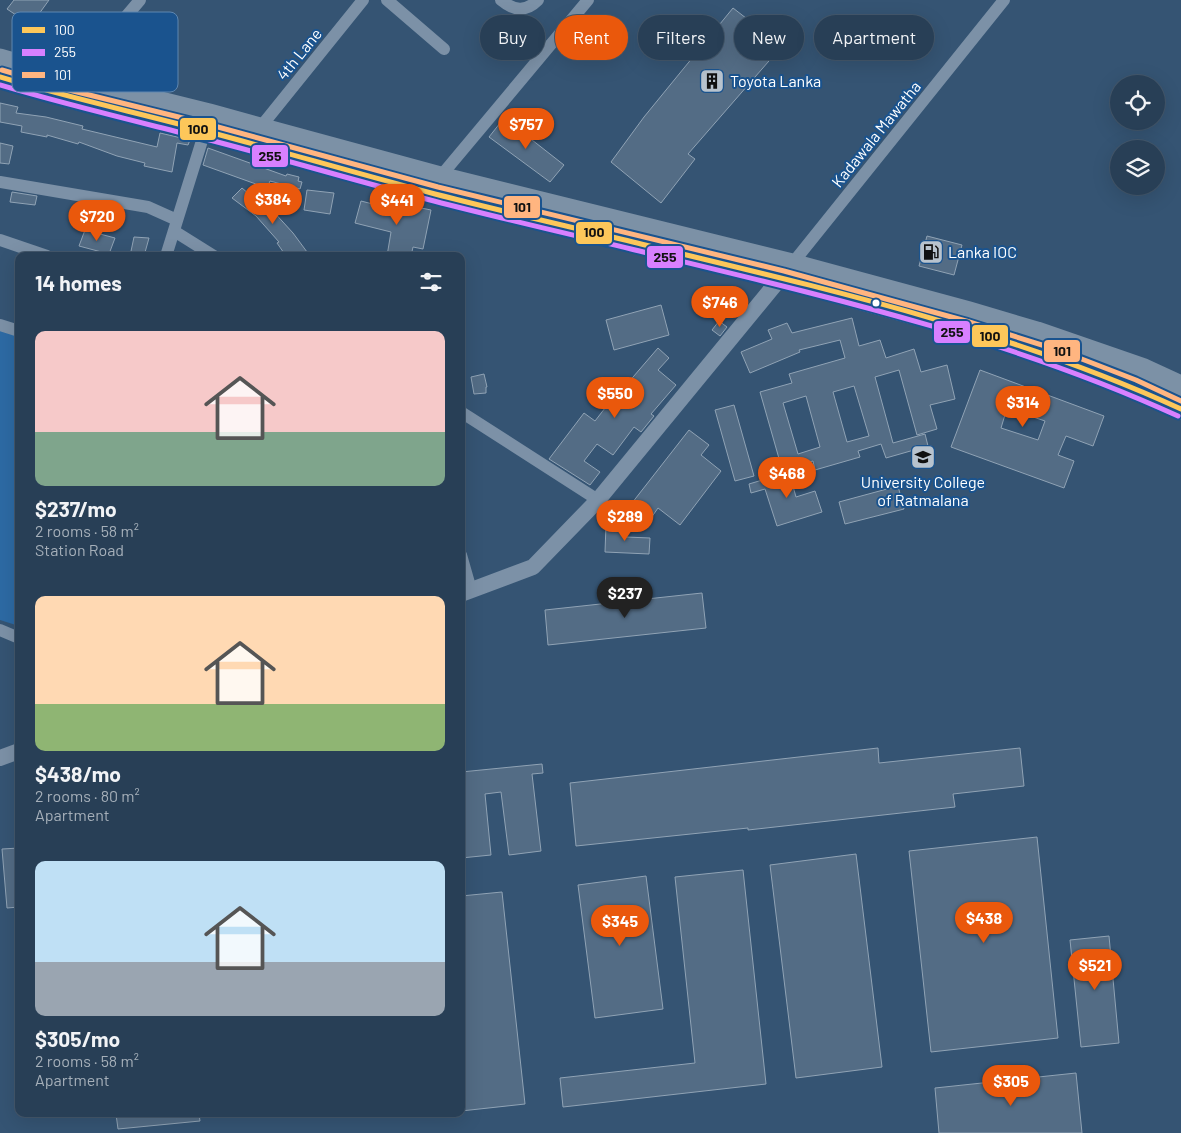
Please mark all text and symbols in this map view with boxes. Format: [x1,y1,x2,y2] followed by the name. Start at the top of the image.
[12,12,178,92] legend
[480,15,545,60] chip: Buy
[555,15,628,60] chip: Rent
[638,15,724,60] chip: Filters
[734,15,804,60] chip: New
[814,15,934,60] chip: Apartment
[54,21,75,38] text: 100
[272,24,325,83] street label: 4th Lane
[54,43,76,60] text: 255
[54,66,71,83] text: 101
[699,68,725,94] building icon: Toyota Lanka
[730,71,821,90] place label: Toyota Lanka
[1110,75,1165,195] map controls
[1110,75,1165,130] button: locate
[827,77,924,191] street label: Kadawala Mawatha
[496,108,556,150] pin: $757
[509,114,543,133] text: $757
[179,117,217,141] line badge: 100
[188,120,208,137] text: 100
[1110,140,1165,195] button: layers
[251,144,289,168] line badge: 255
[259,147,282,164] text: 255
[243,182,303,225] pin: $384
[367,184,427,226] pin: $441
[255,189,291,208] text: $384
[381,190,413,209] text: $441
[503,195,541,219] line badge: 101
[513,198,531,215] text: 101
[67,200,127,242] pin: $720
[79,206,115,225] text: $720
[575,221,613,245] line badge: 100
[584,223,604,240] text: 100
[918,239,944,265] fuel station icon: Lanka IOC
[948,242,1017,261] place label: Lanka IOC
[646,245,684,269] line badge: 255
[654,248,677,265] text: 255
[417,268,445,296] icon: filters
[35,270,122,295] text: 14 homes
[690,286,750,328] pin: $746
[702,292,738,311] text: $746
[871,298,881,308] unlabelled marker
[933,320,971,344] line badge: 255
[941,323,964,340] text: 255
[971,324,1009,348] line badge: 100
[980,327,1000,344] text: 100
[1043,339,1081,363] line badge: 101
[1053,342,1071,359] text: 101
[195,363,285,453] icon: home
[585,376,645,419] pin: $550
[597,383,633,402] text: $550
[993,386,1053,428] pin: $314
[1006,392,1040,411] text: $314
[910,444,936,470] school or university icon: University College of Ratmalana
[757,456,817,499] pin: $468
[769,463,805,482] text: $468
[861,472,985,509] place label: University College of Ratmalana
[35,496,117,521] text: $237/mo
[595,500,655,542] pin: $289
[607,506,643,525] text: $289
[35,521,139,540] text: 2 rooms · 58 m²
[35,540,124,559] text: Station Road
[595,576,655,619] pin: $237
[608,583,642,602] text: $237
[195,628,285,718] icon: home
[35,761,121,786] text: $438/mo
[35,786,140,805] text: 2 rooms · 80 m²
[35,805,110,824] text: Apartment
[195,893,285,983] icon: home
[954,902,1014,944] pin: $438
[590,904,650,947] pin: $345
[966,908,1002,927] text: $438
[602,911,638,930] text: $345
[1065,948,1125,991] pin: $521
[1079,955,1111,974] text: $521
[35,1026,120,1051] text: $305/mo
[35,1051,139,1070] text: 2 rooms · 58 m²
[981,1064,1041,1107] pin: $305
[35,1070,110,1089] text: Apartment
[993,1071,1029,1090] text: $305

